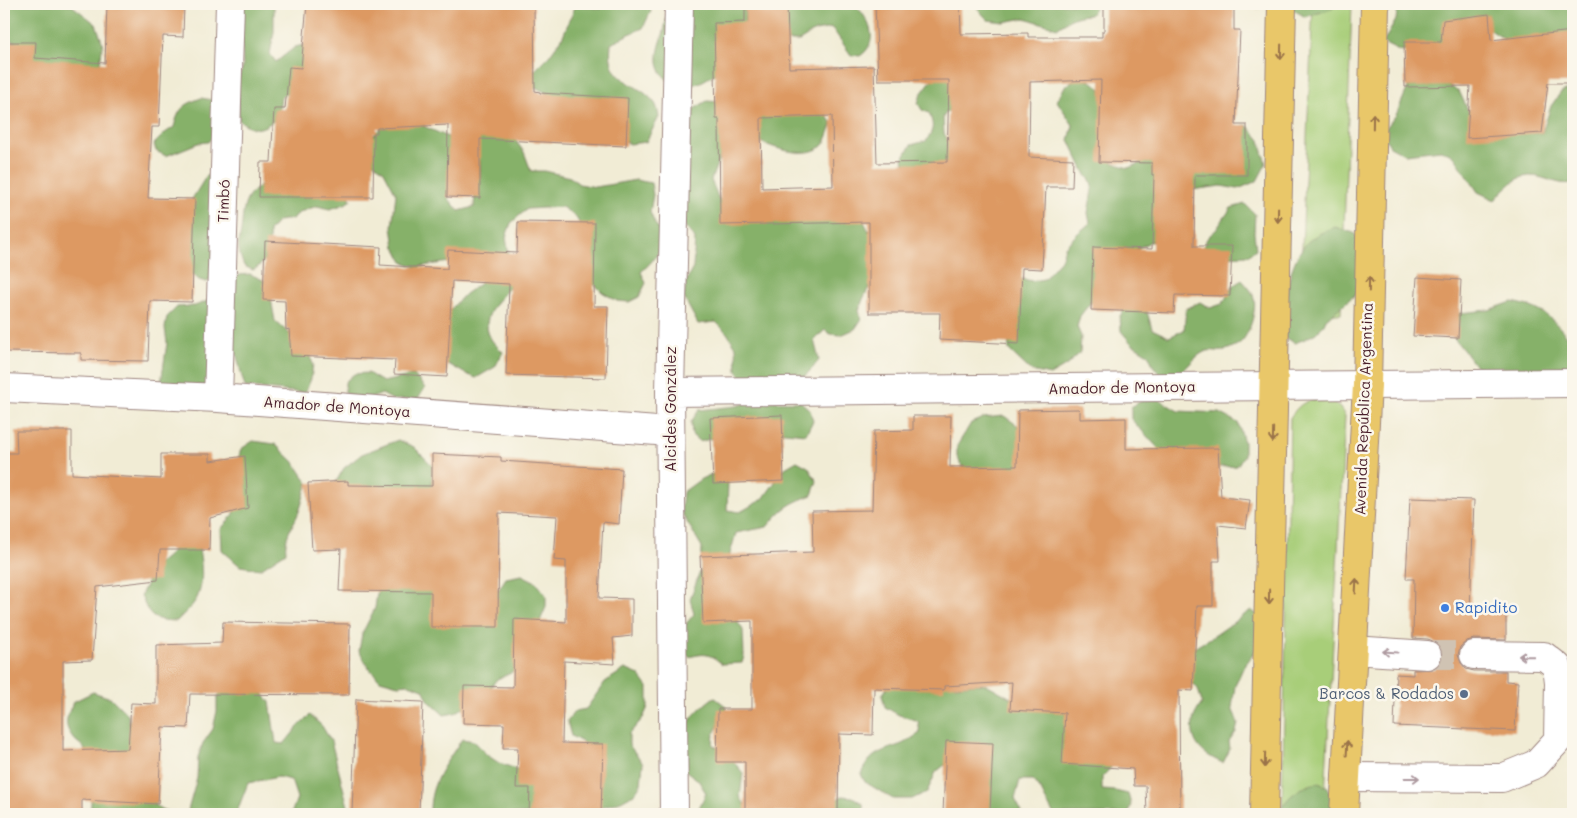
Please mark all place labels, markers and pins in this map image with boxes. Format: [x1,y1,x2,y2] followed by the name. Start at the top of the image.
[1455,597,1518,617] place label: Rapidito
[1439,602,1451,614] marker: Rapidito
[1319,683,1454,703] place label: Barcos & Rodados
[1458,688,1470,700] marker: Barcos & Rodados

